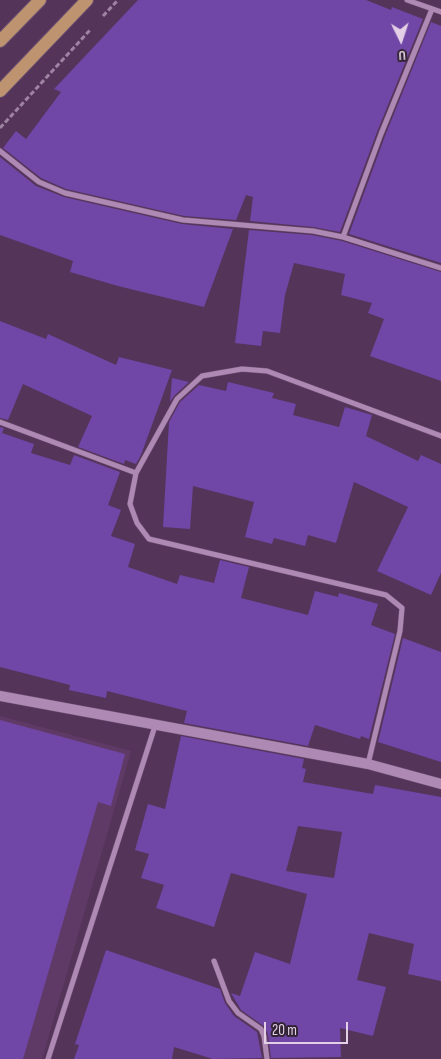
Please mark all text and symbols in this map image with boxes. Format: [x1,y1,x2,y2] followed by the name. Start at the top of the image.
[376,15,426,65] north arrow
[398,47,406,64] text: U
[266,1012,350,1044] scale bar
[272,1021,297,1040] text: 20 m

